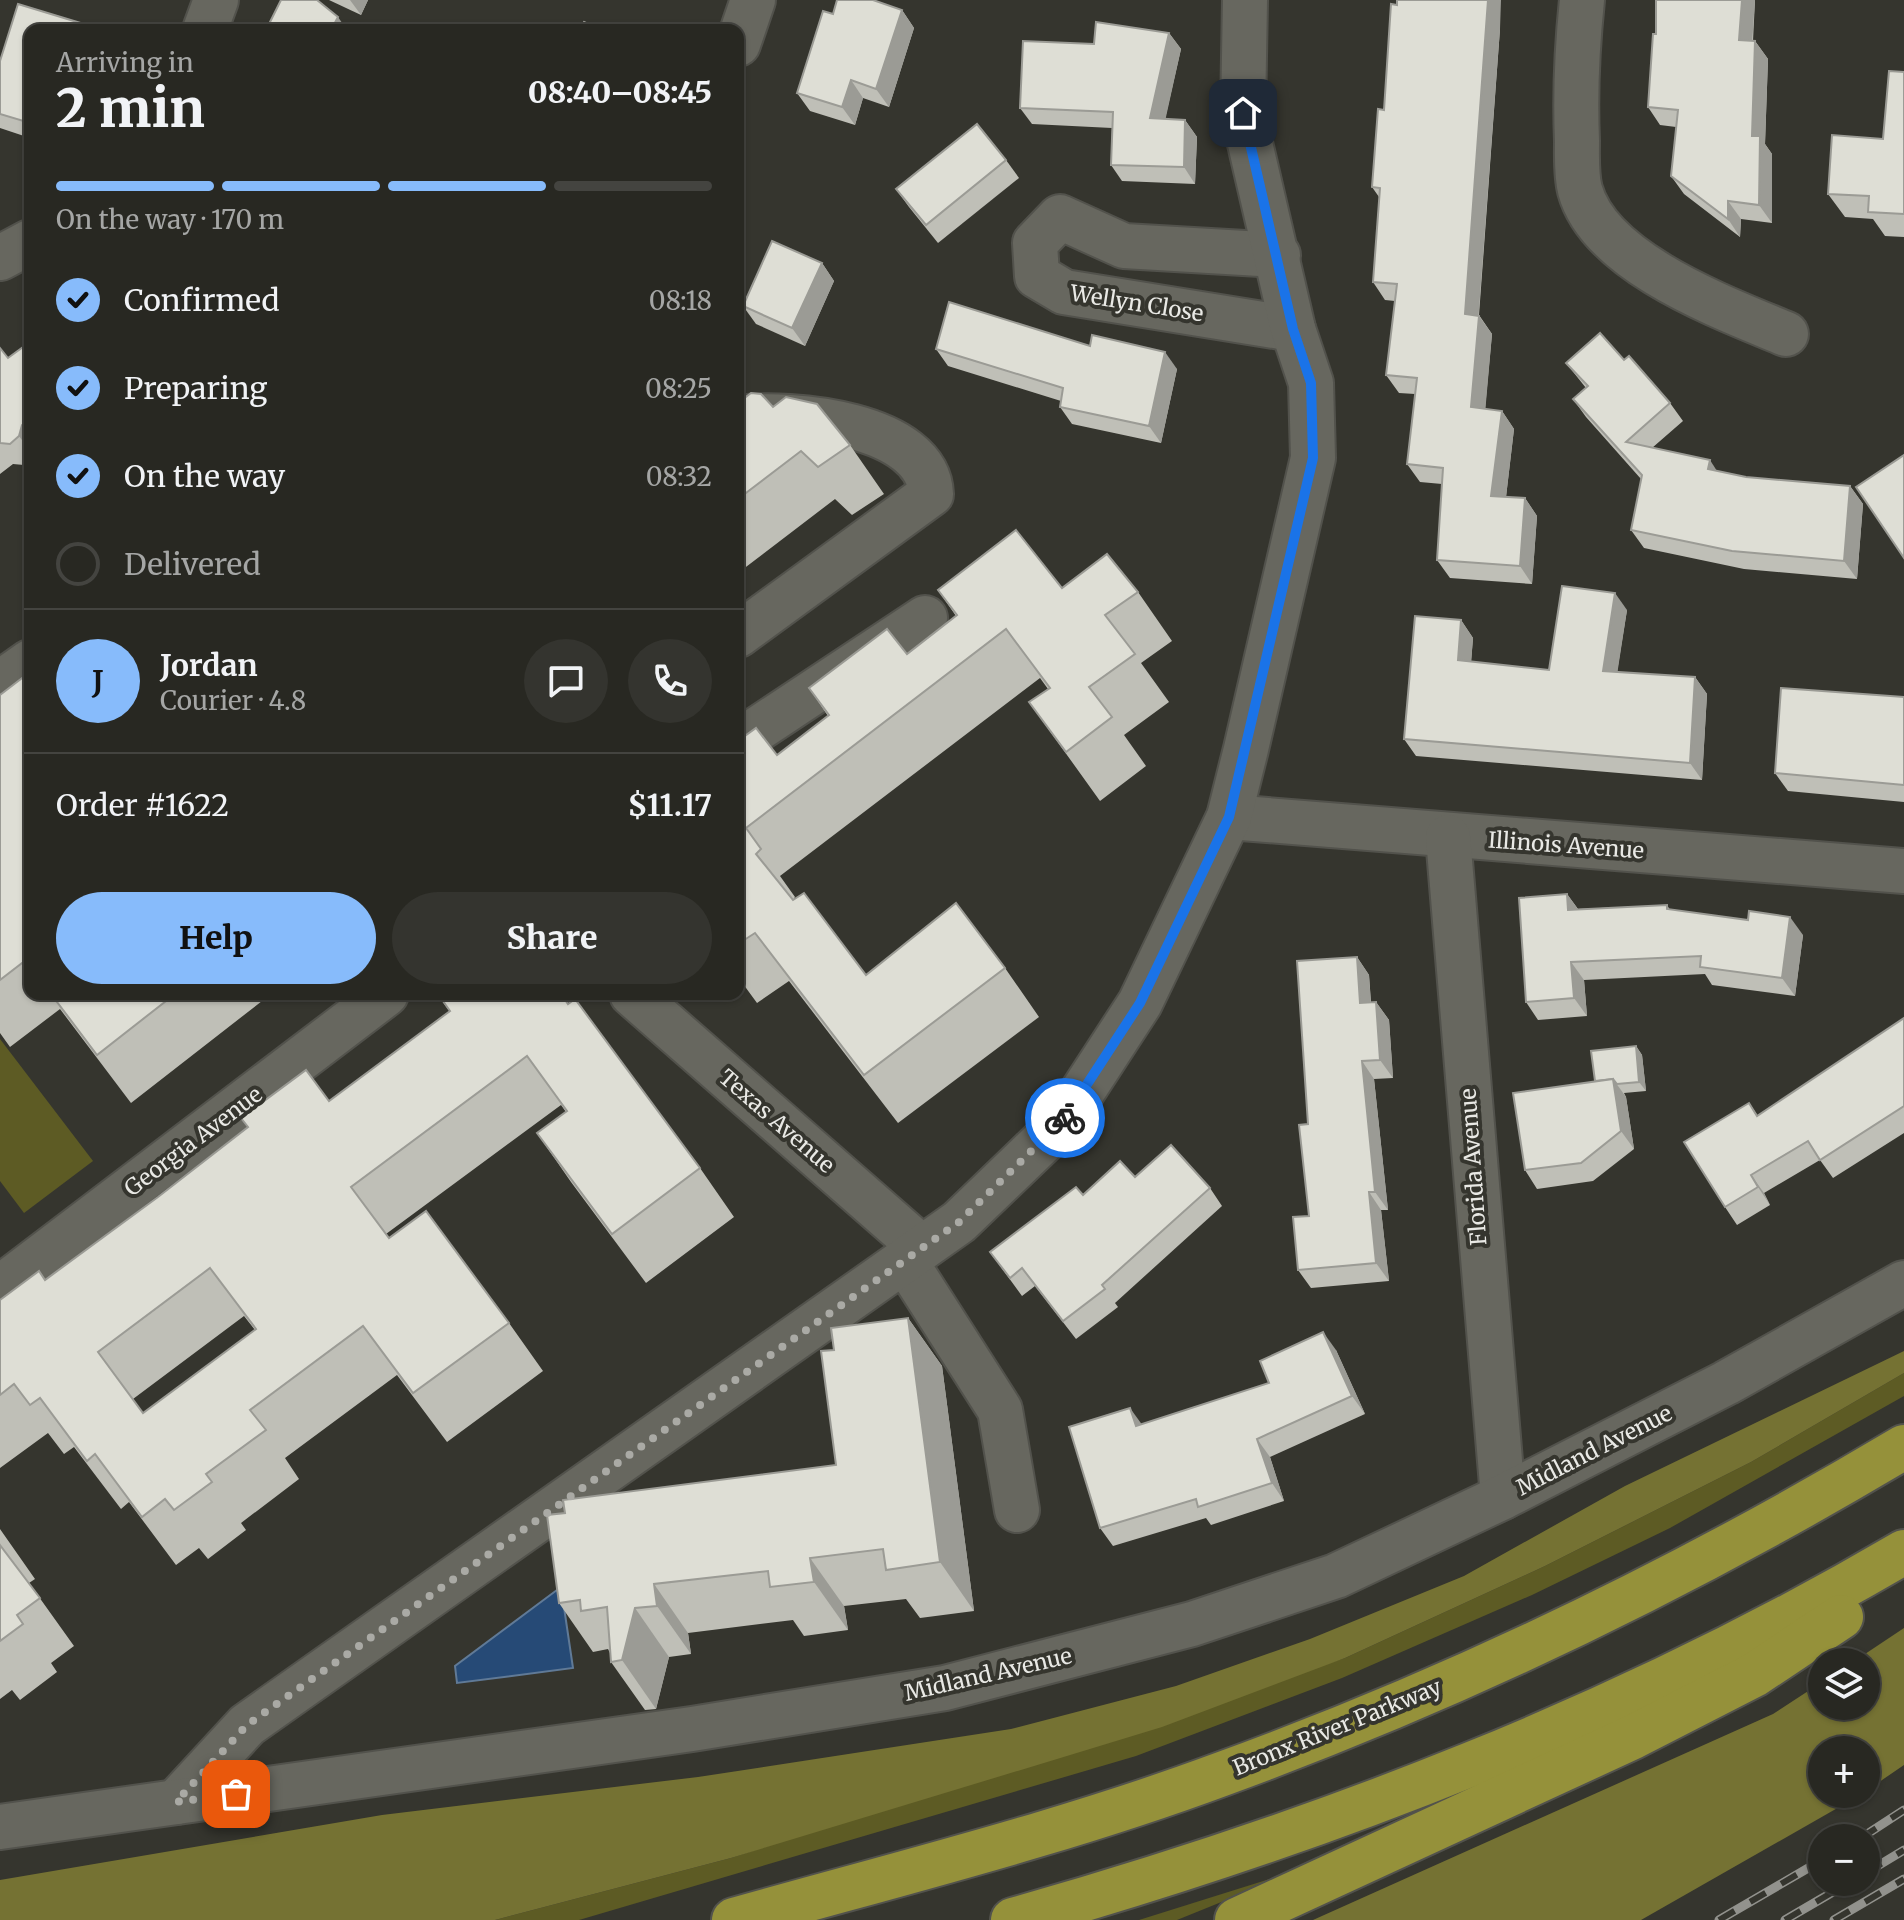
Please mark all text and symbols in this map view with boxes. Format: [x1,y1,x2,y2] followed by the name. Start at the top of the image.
[56,46,194,79] text: Arriving in
[528,73,712,111] text: 08:40–08:45
[56,76,205,141] text: 2 min
[1209,79,1277,147] pin
[1221,91,1265,135] icon: home
[56,203,284,236] text: On the way · 170 m
[56,278,100,322] icon: check
[1067,278,1206,327] street label: Wellyn Close
[124,281,279,319] text: Confirmed
[649,284,712,317] text: 08:18
[56,366,100,410] icon: check
[124,369,267,407] text: Preparing
[645,372,712,405] text: 08:25
[56,454,100,498] icon: check
[124,457,285,495] text: On the way
[646,460,712,493] text: 08:32
[124,545,261,583] text: Delivered
[524,639,608,723] button: chat
[628,639,712,723] button: phone
[160,646,258,684] text: Jordan
[92,662,104,700] text: J
[160,684,306,717] text: Courier · 4.8
[56,786,229,824] text: Order #1622
[628,786,712,824] text: $11.17
[1487,826,1645,864] street label: Illinois Avenue
[56,892,376,984] button: Help
[392,892,712,984] button: Share
[713,1063,841,1179] street label: Texas Avenue
[1025,1078,1105,1158] courier
[119,1080,267,1202] street label: Georgia Avenue
[1454,1087,1492,1247] street label: Florida Avenue
[1043,1096,1087,1140] icon: bike
[1511,1399,1677,1501] street label: Midland Avenue
[902,1641,1074,1707] street label: Midland Avenue
[1808,1648,1880,1896] map controls
[1808,1648,1880,1720] button: layers
[1229,1672,1445,1782] street label: Bronx River Parkway
[1808,1736,1880,1808] button: +
[202,1760,270,1828] pin
[214,1772,258,1816] icon: bag
[1808,1824,1880,1896] button: −

